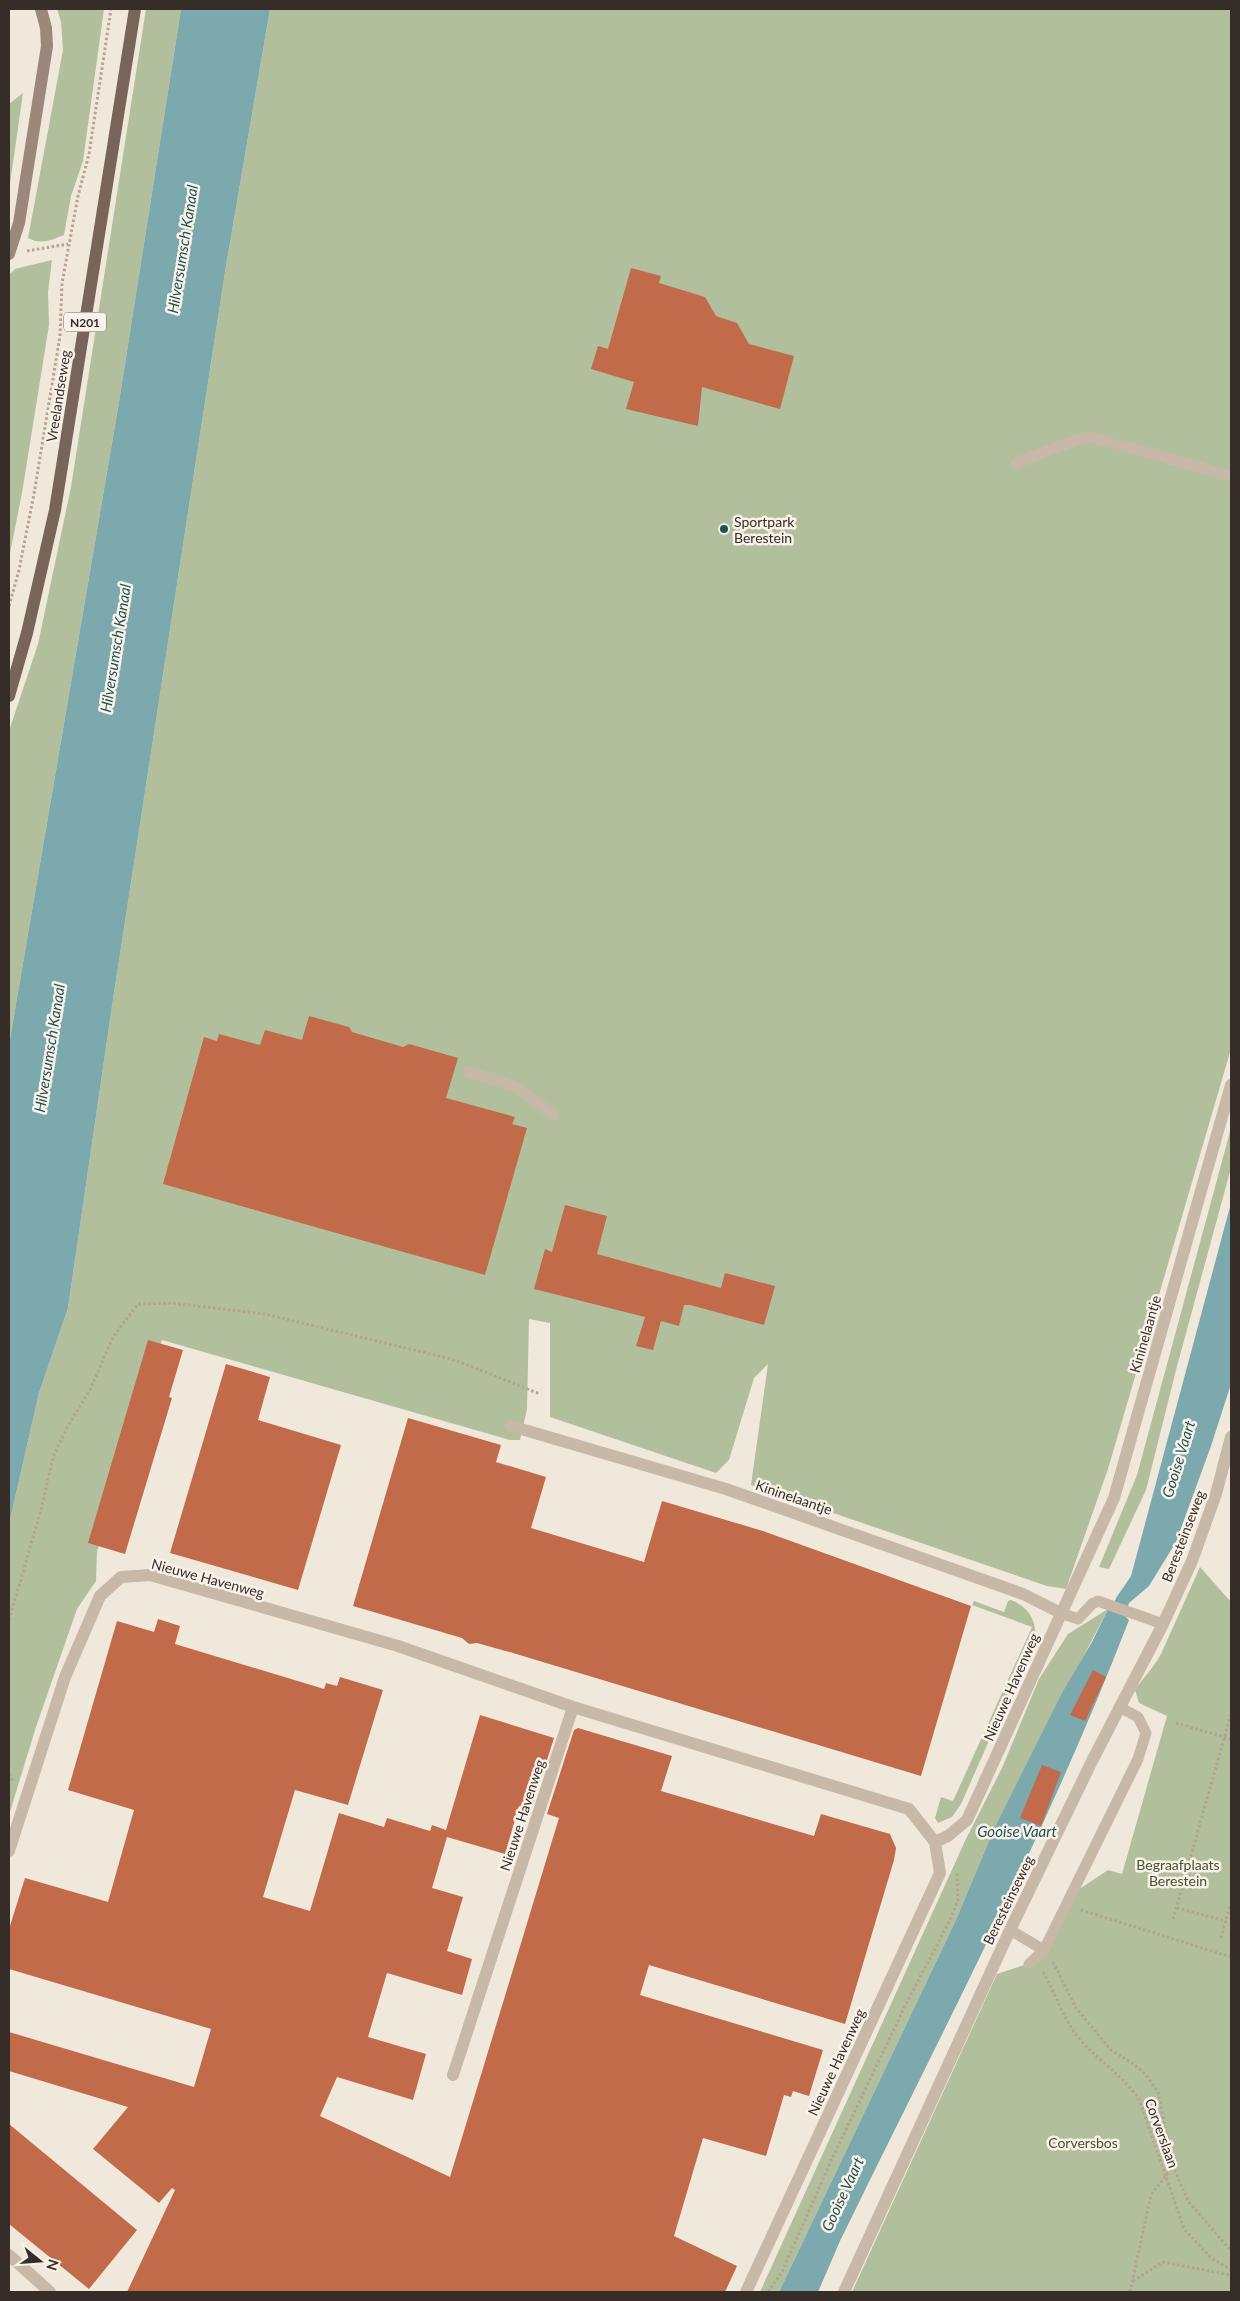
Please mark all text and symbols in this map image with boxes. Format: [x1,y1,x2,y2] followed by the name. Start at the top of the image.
[163,183,201,315] water label: Hilversumsch Kanaal
[64,313,106,332] road number: N201
[42,349,74,443] street label: Vreelandseweg
[734,513,795,546] place label: Sportpark Berestein
[718,523,730,535] marker: Sportpark Berestein
[96,582,134,714] water label: Hilversumsch Kanaal
[30,982,68,1114] water label: Hilversumsch Kanaal
[1126,1293,1164,1375] street label: Kininelaantje
[1158,1418,1198,1500] water label: Gooise Vaart
[754,1476,834,1518] street label: Kininelaantje
[1158,1488,1208,1584] street label: Beresteinseweg
[150,1555,266,1601] street label: Nieuwe Havenweg
[980,1631,1042,1743] street label: Nieuwe Havenweg
[496,1757,548,1873] street label: Nieuwe Havenweg
[977,1822,1057,1840] water label: Gooise Vaart
[979,1853,1037,1947] street label: Beresteinseweg
[1136,1856,1220,1889] park label: Begraafplaats Berestein
[804,2006,868,2118] street label: Nieuwe Havenweg
[1142,2096,1182,2170] street label: Corverslaan
[1048,2134,1118,2151] park label: Corversbos
[817,2154,867,2234] water label: Gooise Vaart
[15,2236,65,2286] north arrow
[43,2257,63,2273] text: N

